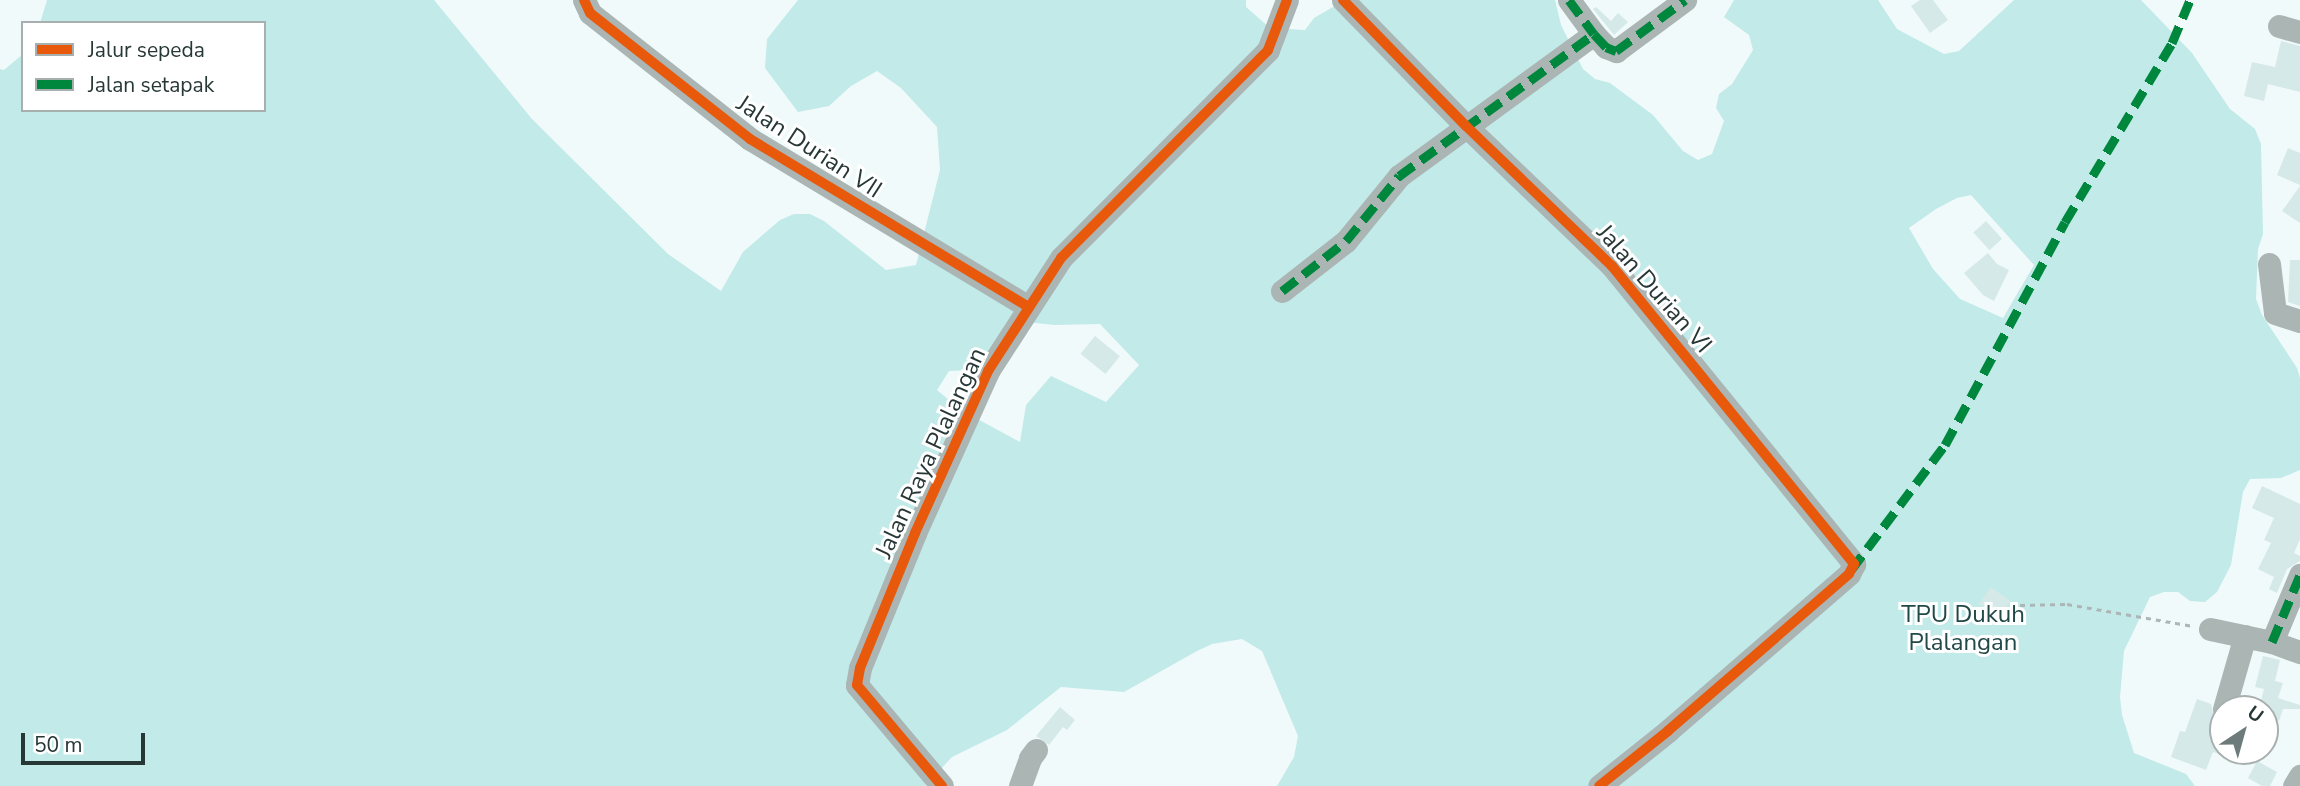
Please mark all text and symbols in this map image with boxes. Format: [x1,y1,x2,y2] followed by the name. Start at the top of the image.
[21,21,266,112] legend
[88,36,205,64] text: Jalur sepeda
[88,71,214,99] text: Jalan setapak
[731,89,887,205] street label: Jalan Durian VII
[1590,219,1718,359] street label: Jalan Durian VI
[870,343,992,563] street label: Jalan Raya Plalangan
[1901,601,2025,657] park label: TPU Dukuh Plalangan
[2209,695,2279,765] north arrow
[2242,700,2268,729] text: U
[24,720,149,764] scale bar
[34,731,83,759] text: 50 m

